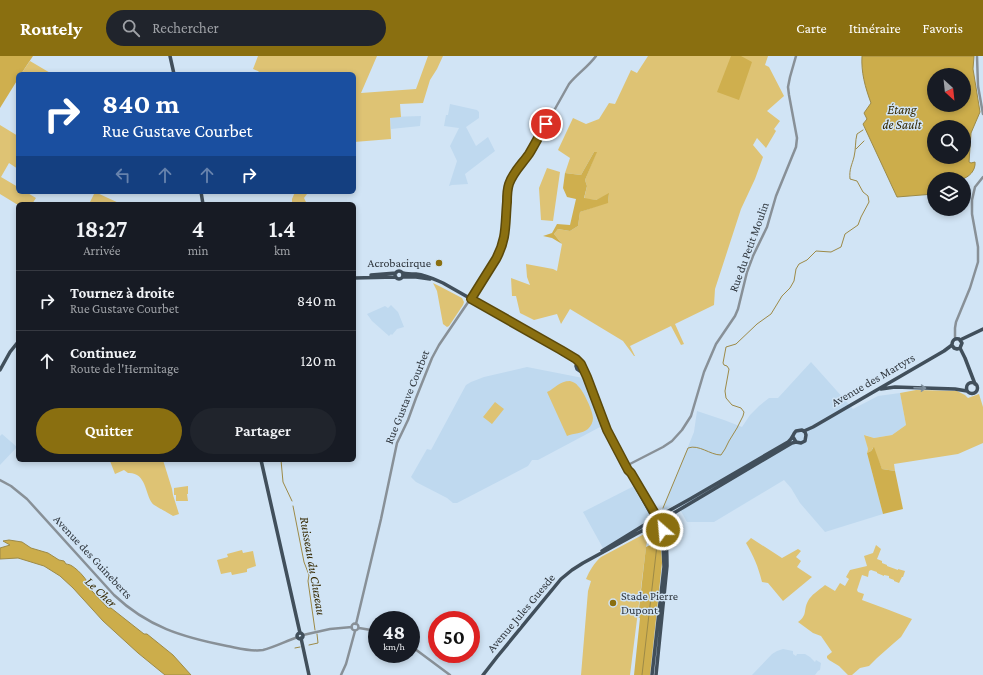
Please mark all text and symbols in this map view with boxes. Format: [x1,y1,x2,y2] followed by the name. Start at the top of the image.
[106,10,386,46] search box
[120,17,142,39] icon: search
[20,18,82,39] text: Routely
[152,20,219,36] text: Rechercher
[796,20,827,36] text: Carte
[849,20,901,36] text: Itinéraire
[923,20,963,36] text: Favoris
[927,68,971,112] north arrow
[927,68,971,216] map controls
[36,88,88,140] icon: right
[102,88,180,119] text: 840 m
[882,102,922,132] water label: Étang de Sault
[529,107,563,141] pin
[535,113,557,135] icon: arrive
[927,120,971,164] button: search
[102,121,253,141] text: Rue Gustave Courbet
[112,164,134,186] icon: left
[154,164,176,186] icon: ahead
[196,164,218,186] icon: ahead
[238,164,260,186] icon: right
[927,172,971,216] button: layers
[726,200,772,294] street label: Rue du Petit Moulin
[76,215,127,242] text: 18:27
[192,215,204,242] text: 4
[269,215,296,242] text: 1.4
[83,243,120,258] text: Arrivée
[188,243,208,258] text: min
[274,243,291,258] text: km
[368,256,431,270] place label: Acrobacirque
[434,258,444,268] marker: Acrobacirque
[70,285,174,301] text: Tournez à droite
[36,290,58,312] icon: right
[297,293,336,309] text: 840 m
[70,301,179,316] text: Rue Gustave Courbet
[70,345,136,361] text: Continuez
[382,347,433,446] street label: Rue Gustave Courbet
[36,350,58,372] icon: ahead
[829,350,918,410] street label: Avenue des Martyrs
[301,353,336,369] text: 120 m
[70,361,179,376] text: Route de l'Hermitage
[913,384,926,392] one-way arrow
[36,408,182,454] button: Quitter
[190,408,336,454] button: Partager
[642,509,684,551] position arrow
[51,512,136,602] street label: Avenue des Guineberts
[297,515,329,617] water label: Ruisseau du Cluzeau
[484,571,558,655] street label: Avenue Jules Guesde
[82,574,120,611] water label: Le Cher
[621,589,678,617] place label: Stade Pierre Dupont
[608,598,618,608] marker: Stade Pierre Dupont
[428,611,480,663] speed limit sign: 50
[383,621,405,643] text: 48
[383,641,405,652] text: km/h

